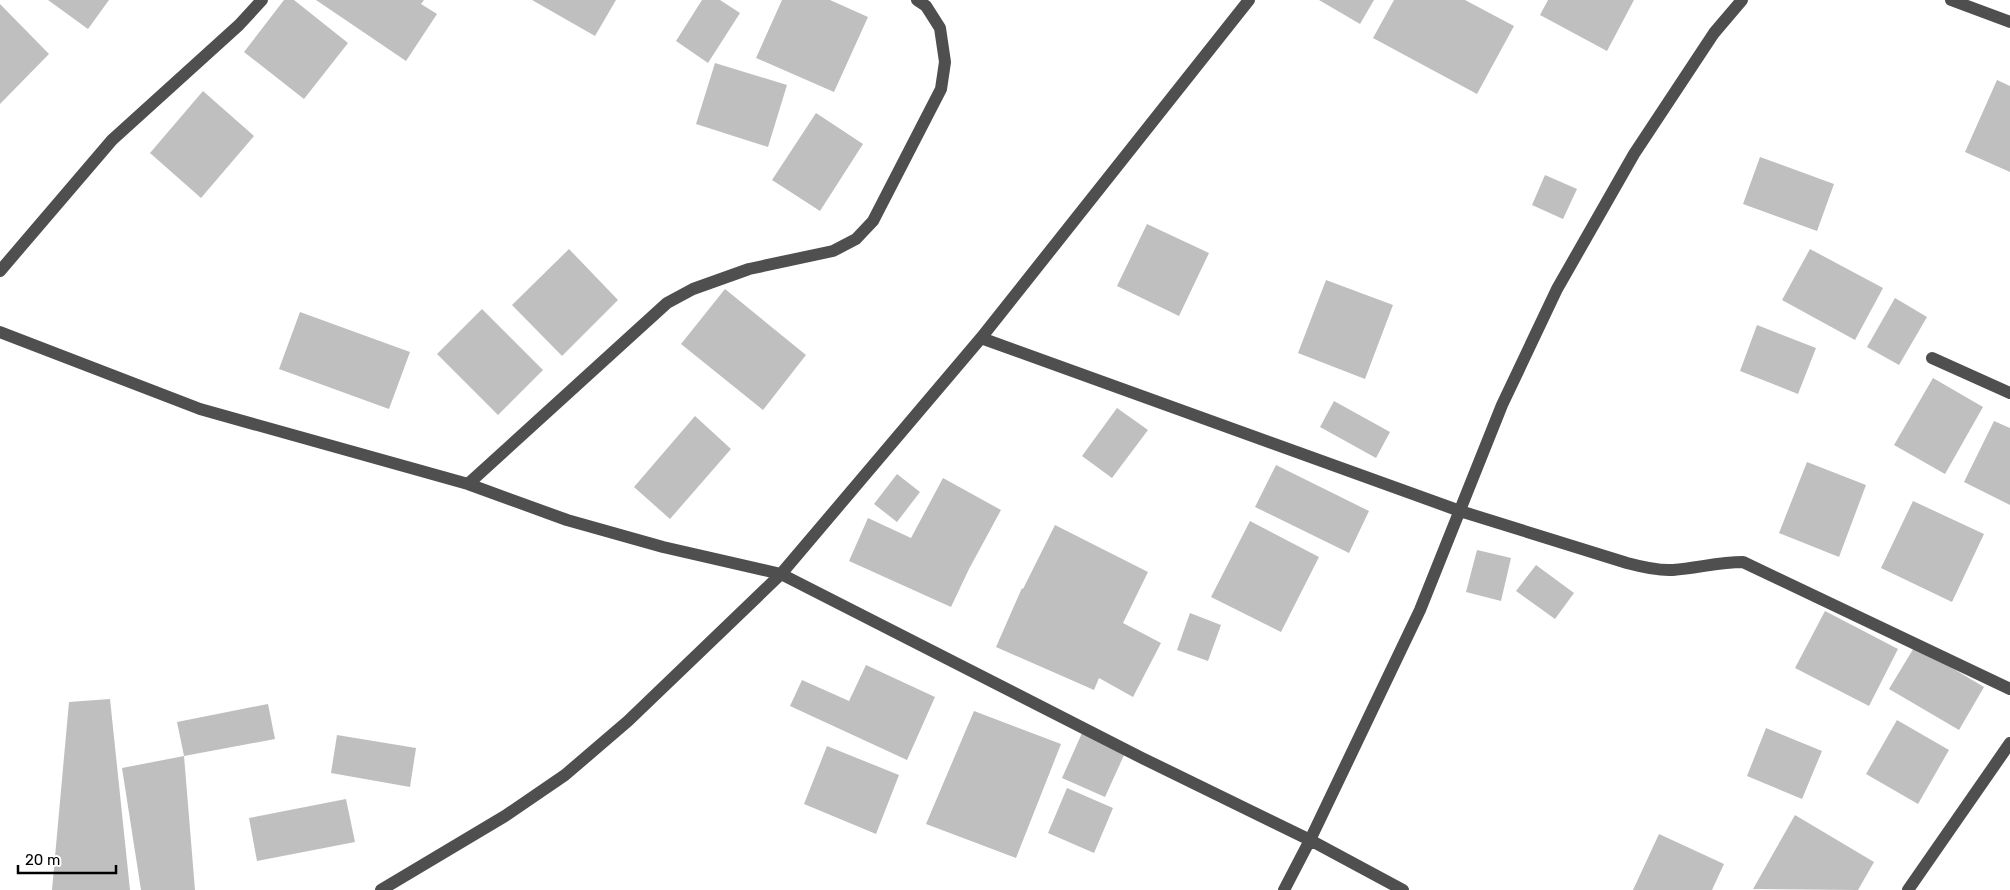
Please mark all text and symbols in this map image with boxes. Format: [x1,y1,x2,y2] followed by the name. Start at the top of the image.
[18,842,115,874] scale bar
[25,851,60,869] text: 20 m

